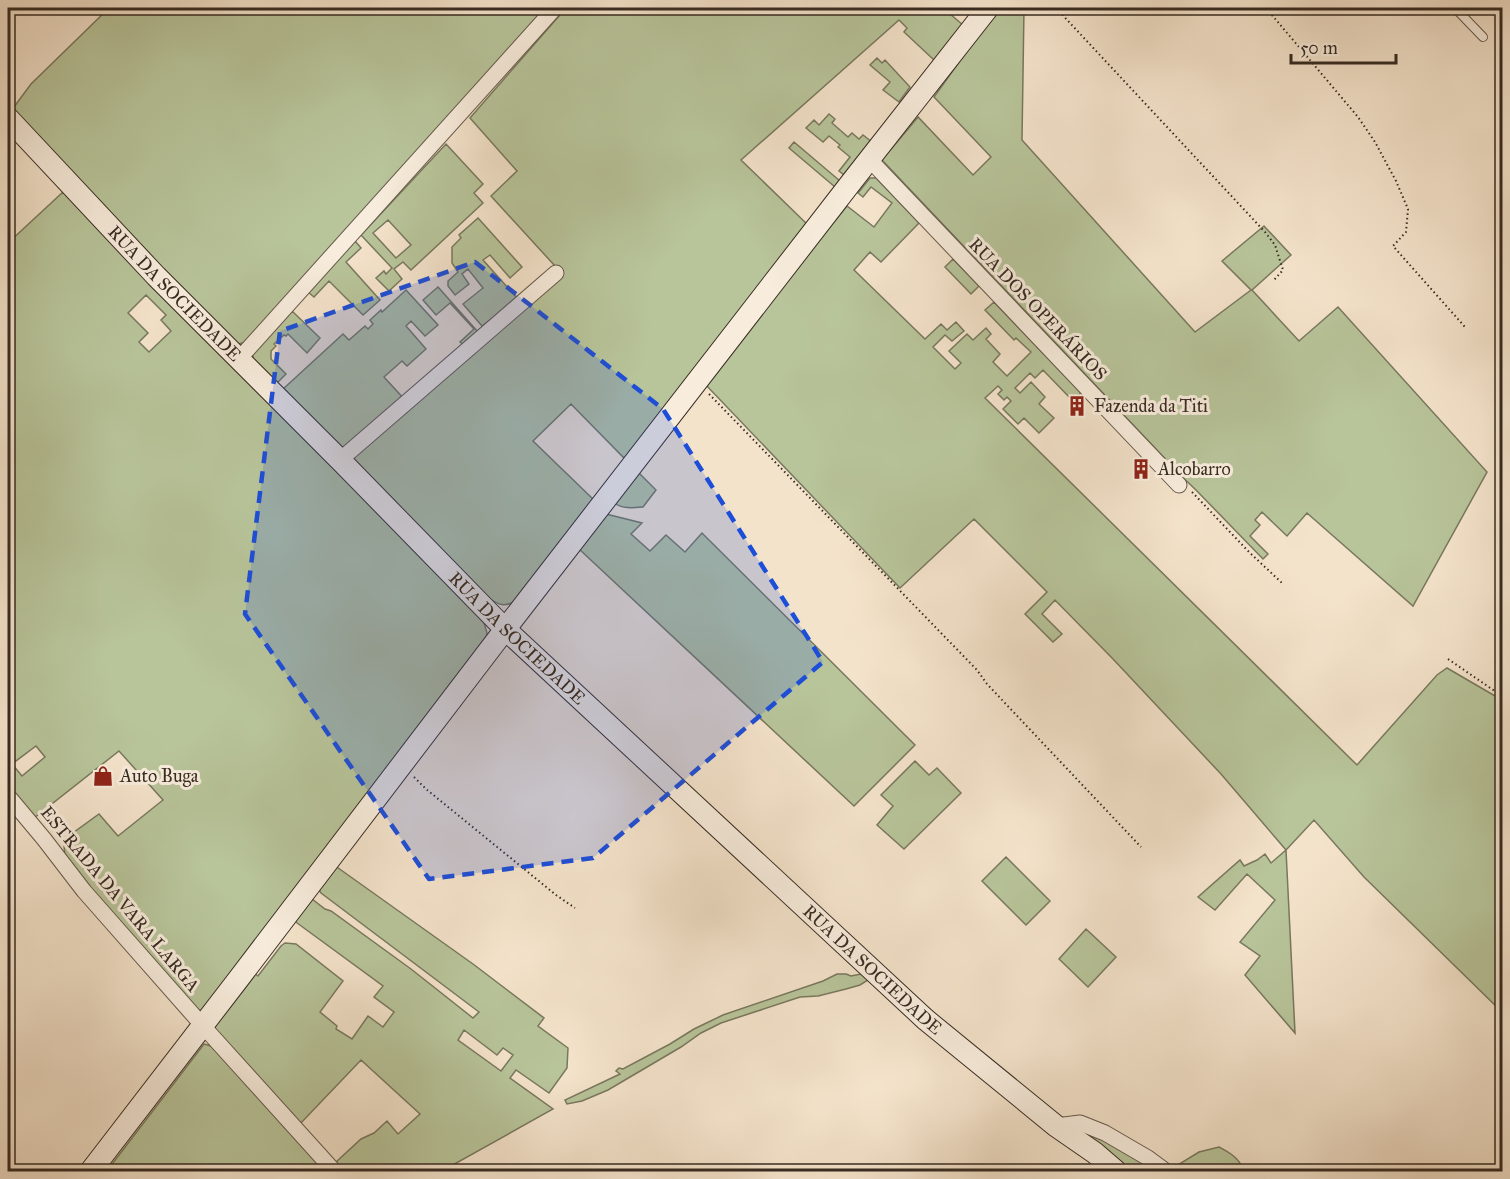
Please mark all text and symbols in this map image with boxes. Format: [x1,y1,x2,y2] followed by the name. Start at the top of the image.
[1291,27,1396,65] scale bar
[1300,37,1338,59] text: 50 m
[103,221,246,366] street label: RUA DA SOCIEDADE
[964,232,1113,385] street label: RUA DOS OPERÁRIOS
[1065,394,1089,418] building icon: Fazenda da Titi
[1094,395,1208,417] place label: Fazenda da Titi
[1129,457,1153,481] building icon: Alcobarro
[1157,458,1231,480] place label: Alcobarro
[444,567,590,709] street label: RUA DA SOCIEDADE
[91,764,115,788] shop icon: Auto Buga
[119,765,199,788] place label: Auto Buga
[36,802,204,996] street label: ESTRADA DA VARA LARGA
[798,900,947,1039] street label: RUA DA SOCIEDADE

